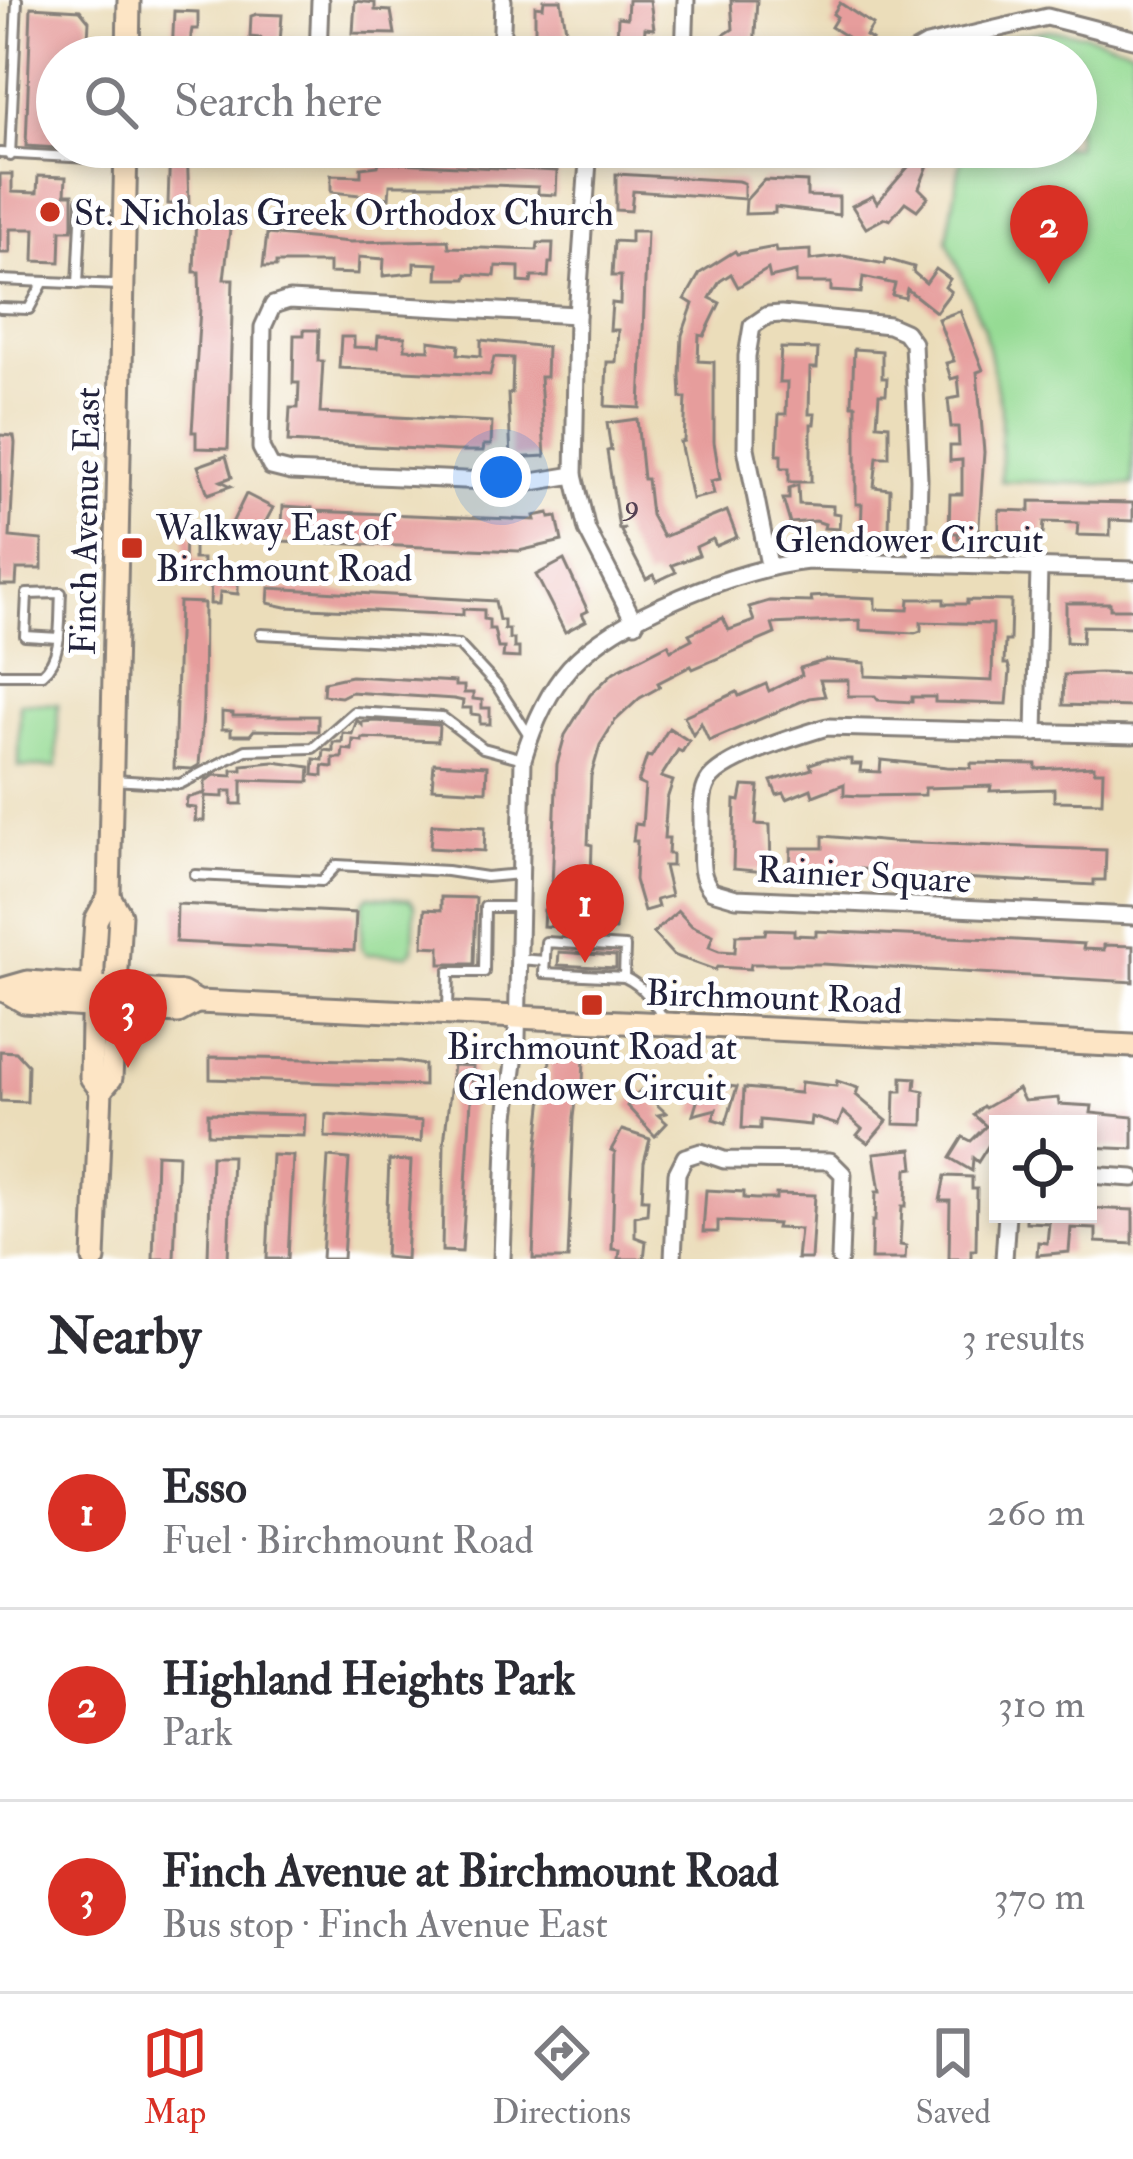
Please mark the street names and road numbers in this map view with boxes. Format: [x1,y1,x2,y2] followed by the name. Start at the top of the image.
[61,387,110,655] street label: Finch Avenue East
[775,518,1043,563] street label: Glendower Circuit
[756,847,972,904] street label: Rainier Square
[645,971,903,1024] street label: Birchmount Road

